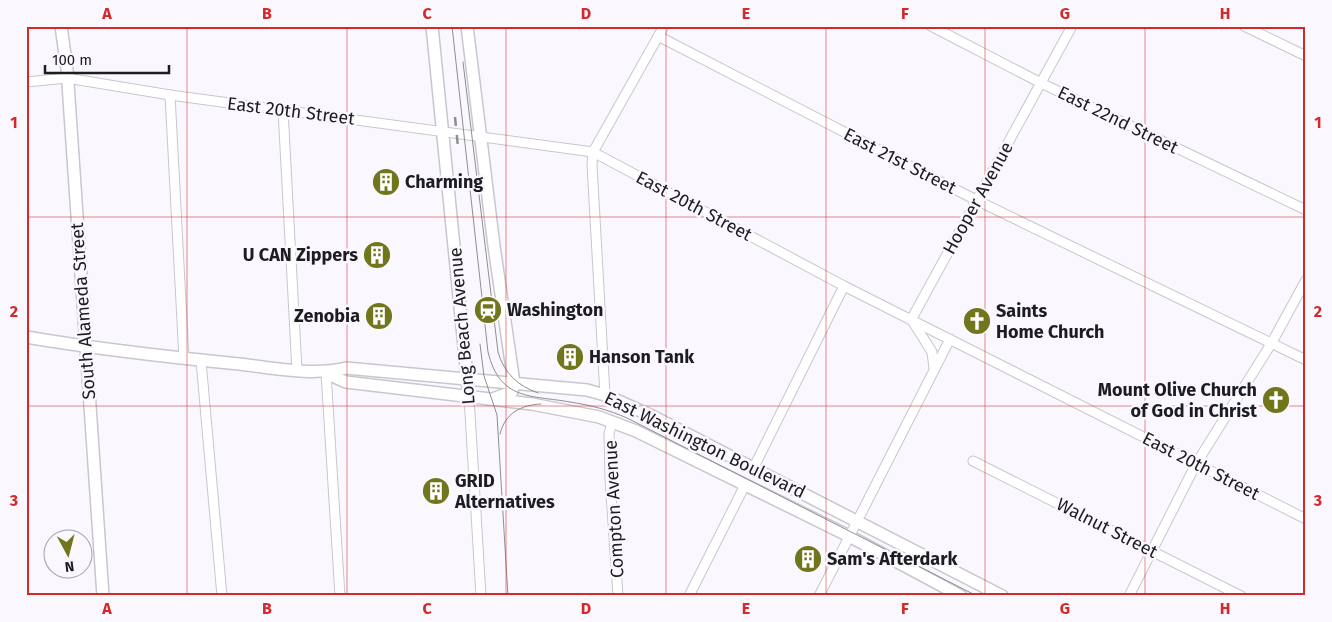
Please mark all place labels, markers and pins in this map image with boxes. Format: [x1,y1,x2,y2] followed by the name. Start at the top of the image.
[371,167,401,197] building icon: Charming
[405,171,483,193] place label: Charming
[362,240,392,270] building icon: U CAN Zippers
[243,244,358,266] place label: U CAN Zippers
[473,295,503,325] station icon: Washington
[507,299,603,321] place label: Washington
[996,300,1104,343] place label: Saints Home Church
[364,301,394,331] building icon: Zenobia
[294,305,360,327] place label: Zenobia
[962,306,992,336] church icon: Saints Home Church
[555,342,585,372] building icon: Hanson Tank
[589,346,695,368] place label: Hanson Tank
[1098,379,1258,422] place label: Mount Olive Church of God in Christ
[1261,385,1291,415] church icon: Mount Olive Church of God in Christ
[454,470,555,513] place label: GRID Alternatives
[421,476,451,506] building icon: GRID Alternatives
[793,544,823,574] building icon: Sam's Afterdark
[827,548,958,570] place label: Sam's Afterdark

